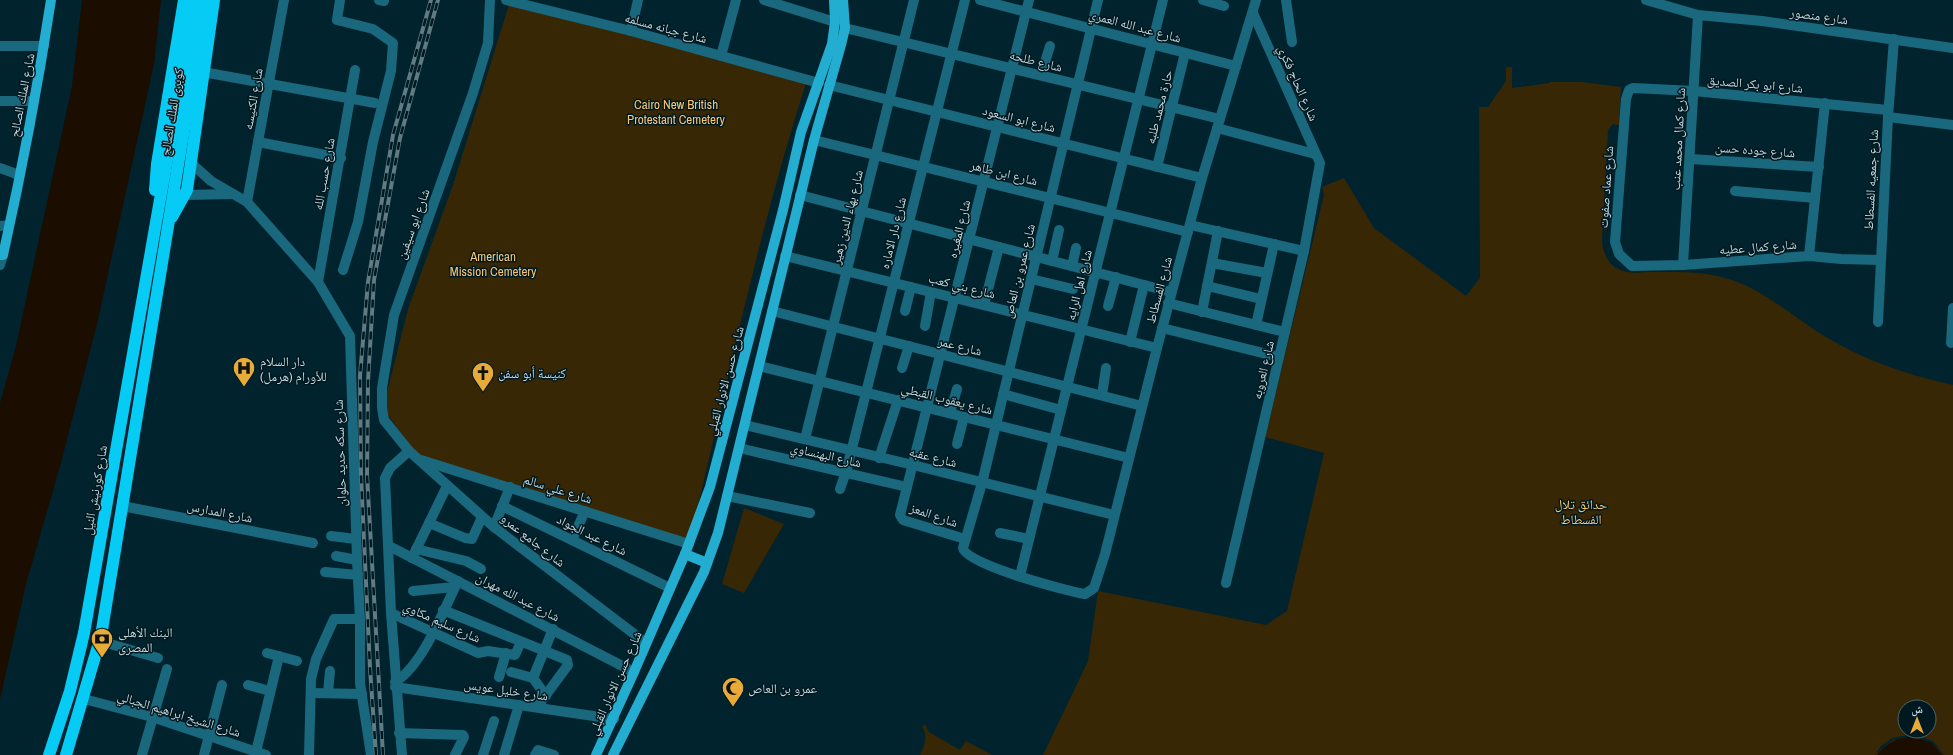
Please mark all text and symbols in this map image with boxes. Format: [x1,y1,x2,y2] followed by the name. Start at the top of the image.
[1788,3,1849,29] street label: شارع منصور
[1086,6,1183,49] street label: شارع عبد الله العمري
[623,9,709,48] street label: شارع جبانه مسلمه
[1272,42,1322,125] street label: شارع الحاج فكري
[1008,46,1064,77] street label: شارع طلحه
[6,52,39,139] street label: شارع الملك الصالح
[157,66,188,157] street label: كوبرى الملك الصالح
[239,67,268,131] street label: شارع الكنيسه
[1142,68,1176,146] street label: حارة محمد طلبه
[1706,71,1804,98] street label: شارع ابو بكر الصديق
[1667,87,1690,191] street label: شارع كمال محمد عنب
[627,96,726,128] park label: Cairo New British Protestant Cemetery
[980,102,1057,137] street label: شارع ابو السعود
[1860,129,1883,231] street label: شارع جمعيه الفسطاط
[309,137,340,212] street label: شارع حسب الله
[1714,139,1796,162] street label: شارع جوده حسن
[1595,145,1618,229] street label: شارع عماد صفوت
[967,156,1039,191] street label: شارع ابن طاهر
[827,168,868,267] street label: شارع بهاء الدين زهير
[392,186,435,262] street label: شارع ابو سيفين
[876,195,911,271] street label: شارع دار الاماره
[944,198,975,260] street label: شارع المغيره
[999,222,1040,320] street label: شارع عمرو بن العاص
[1719,236,1797,259] street label: شارع كمال عطيه
[450,248,537,280] park label: American Mission Cemetery
[1062,248,1097,323] street label: شارع اهل الرايه
[1142,255,1177,326] street label: شارع الفسطاط
[926,269,997,305] street label: شارع بني كعب
[702,324,750,438] street label: شارع حسن الانوار القبلي
[935,332,984,361] street label: شارع عمر
[1248,339,1279,401] street label: شارع العروبه
[260,353,327,385] place label: دار السلام للأورام (هرمل)
[231,355,257,388] hospital icon: دار السلام للأورام (هرمل)
[470,360,496,393] church icon: كنيسة أبو سفن
[498,365,567,382] place label: كنيسة أبو سفن
[899,379,994,421] street label: شارع يعقوب القبطي
[330,399,351,507] street label: شارع سكه حديد حلوان
[788,439,863,474] street label: شارع البهنساوي
[907,443,959,472] street label: شارع عقبه
[79,444,112,536] street label: شارع كورنيش النيل
[521,471,594,510] street label: شارع علي سالم
[1555,496,1607,528] park label: حدائق تلال الفسطاط
[186,497,254,528] street label: شارع المدارس
[907,499,960,532] street label: شارع المعز
[497,509,569,571] street label: شارع جامع عمرو
[554,511,630,560] street label: شارع عبد الجواد
[473,569,563,626] street label: شارع عبد الله مهران
[400,597,483,649] street label: شارع سليم مكاوي
[118,624,173,656] place label: البنك الأهلى المصرى
[89,626,115,659] bank icon: البنك الأهلى المصرى
[584,628,648,739] street label: شارع حسن الانوار القبلي
[720,675,746,708] mosque icon: عمرو بن العاص
[463,676,549,705] street label: شارع خليل عويس
[748,680,818,697] place label: عمرو بن العاص
[115,687,243,743] street label: شارع الشيخ ابراهيم الجبالي
[1897,699,1937,739] north arrow
[1911,702,1923,717] text: ش

